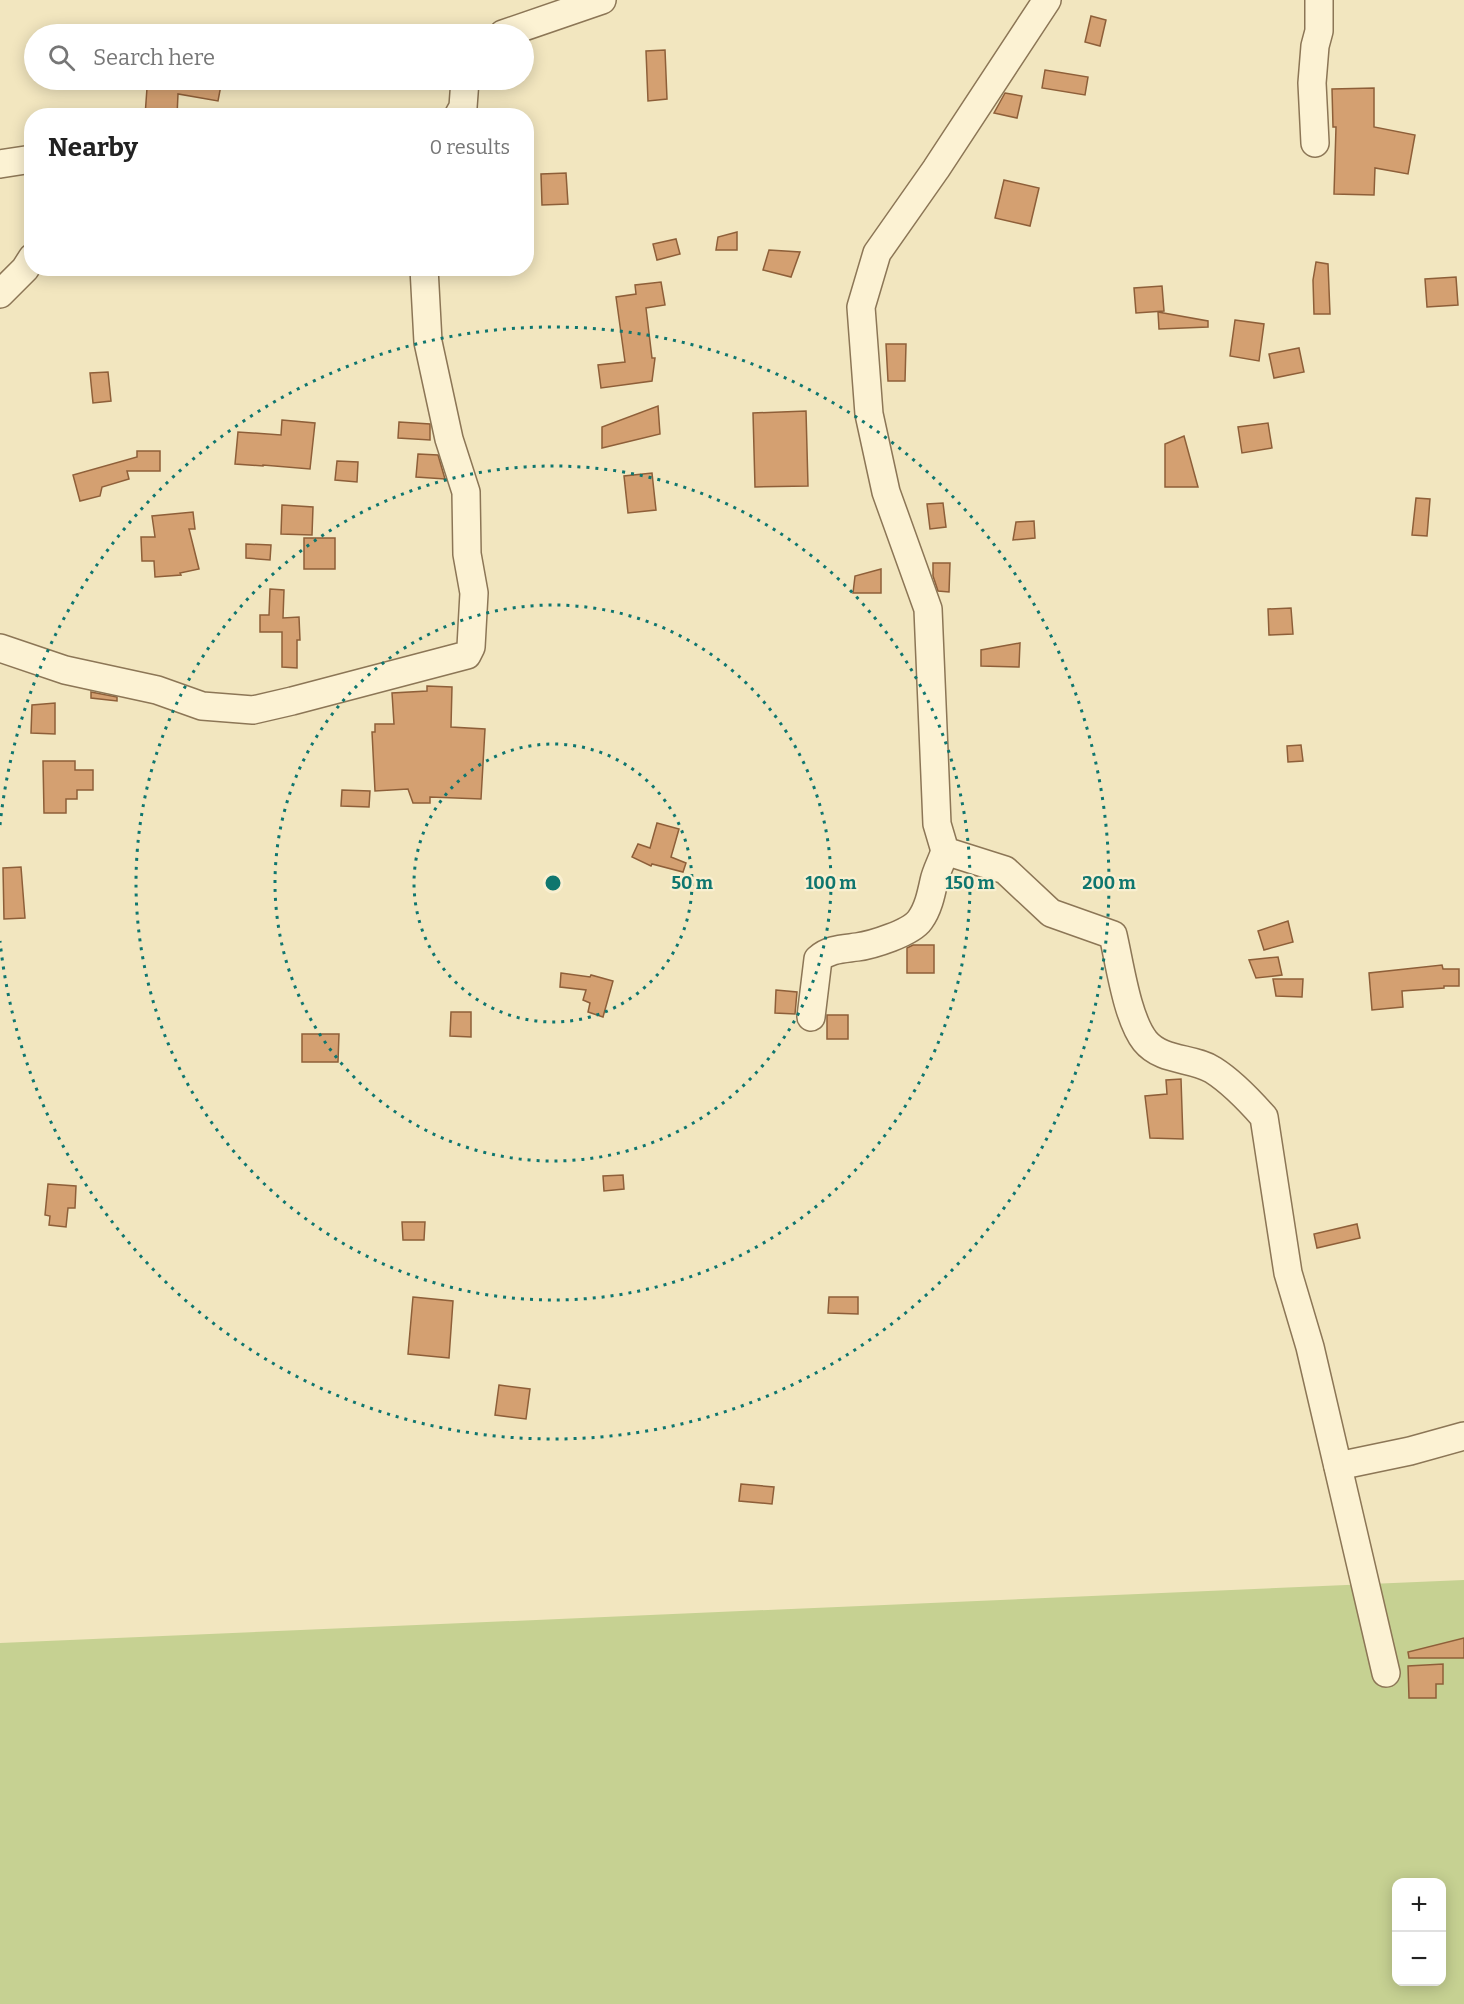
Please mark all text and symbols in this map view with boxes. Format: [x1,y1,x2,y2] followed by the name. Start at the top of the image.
[24,24,534,90] search box
[45,41,78,74] icon: search
[93,44,215,71] text: Search here
[48,132,138,163] text: Nearby
[430,135,510,159] text: 0 results
[671,872,713,894] text: 50 m
[805,872,857,894] text: 100 m
[945,872,995,894] text: 150 m
[1082,872,1136,894] text: 200 m
[543,873,563,893] centre of rings
[1392,1878,1446,1986] map controls
[1392,1878,1446,1932] button: +
[1392,1932,1446,1986] button: −

